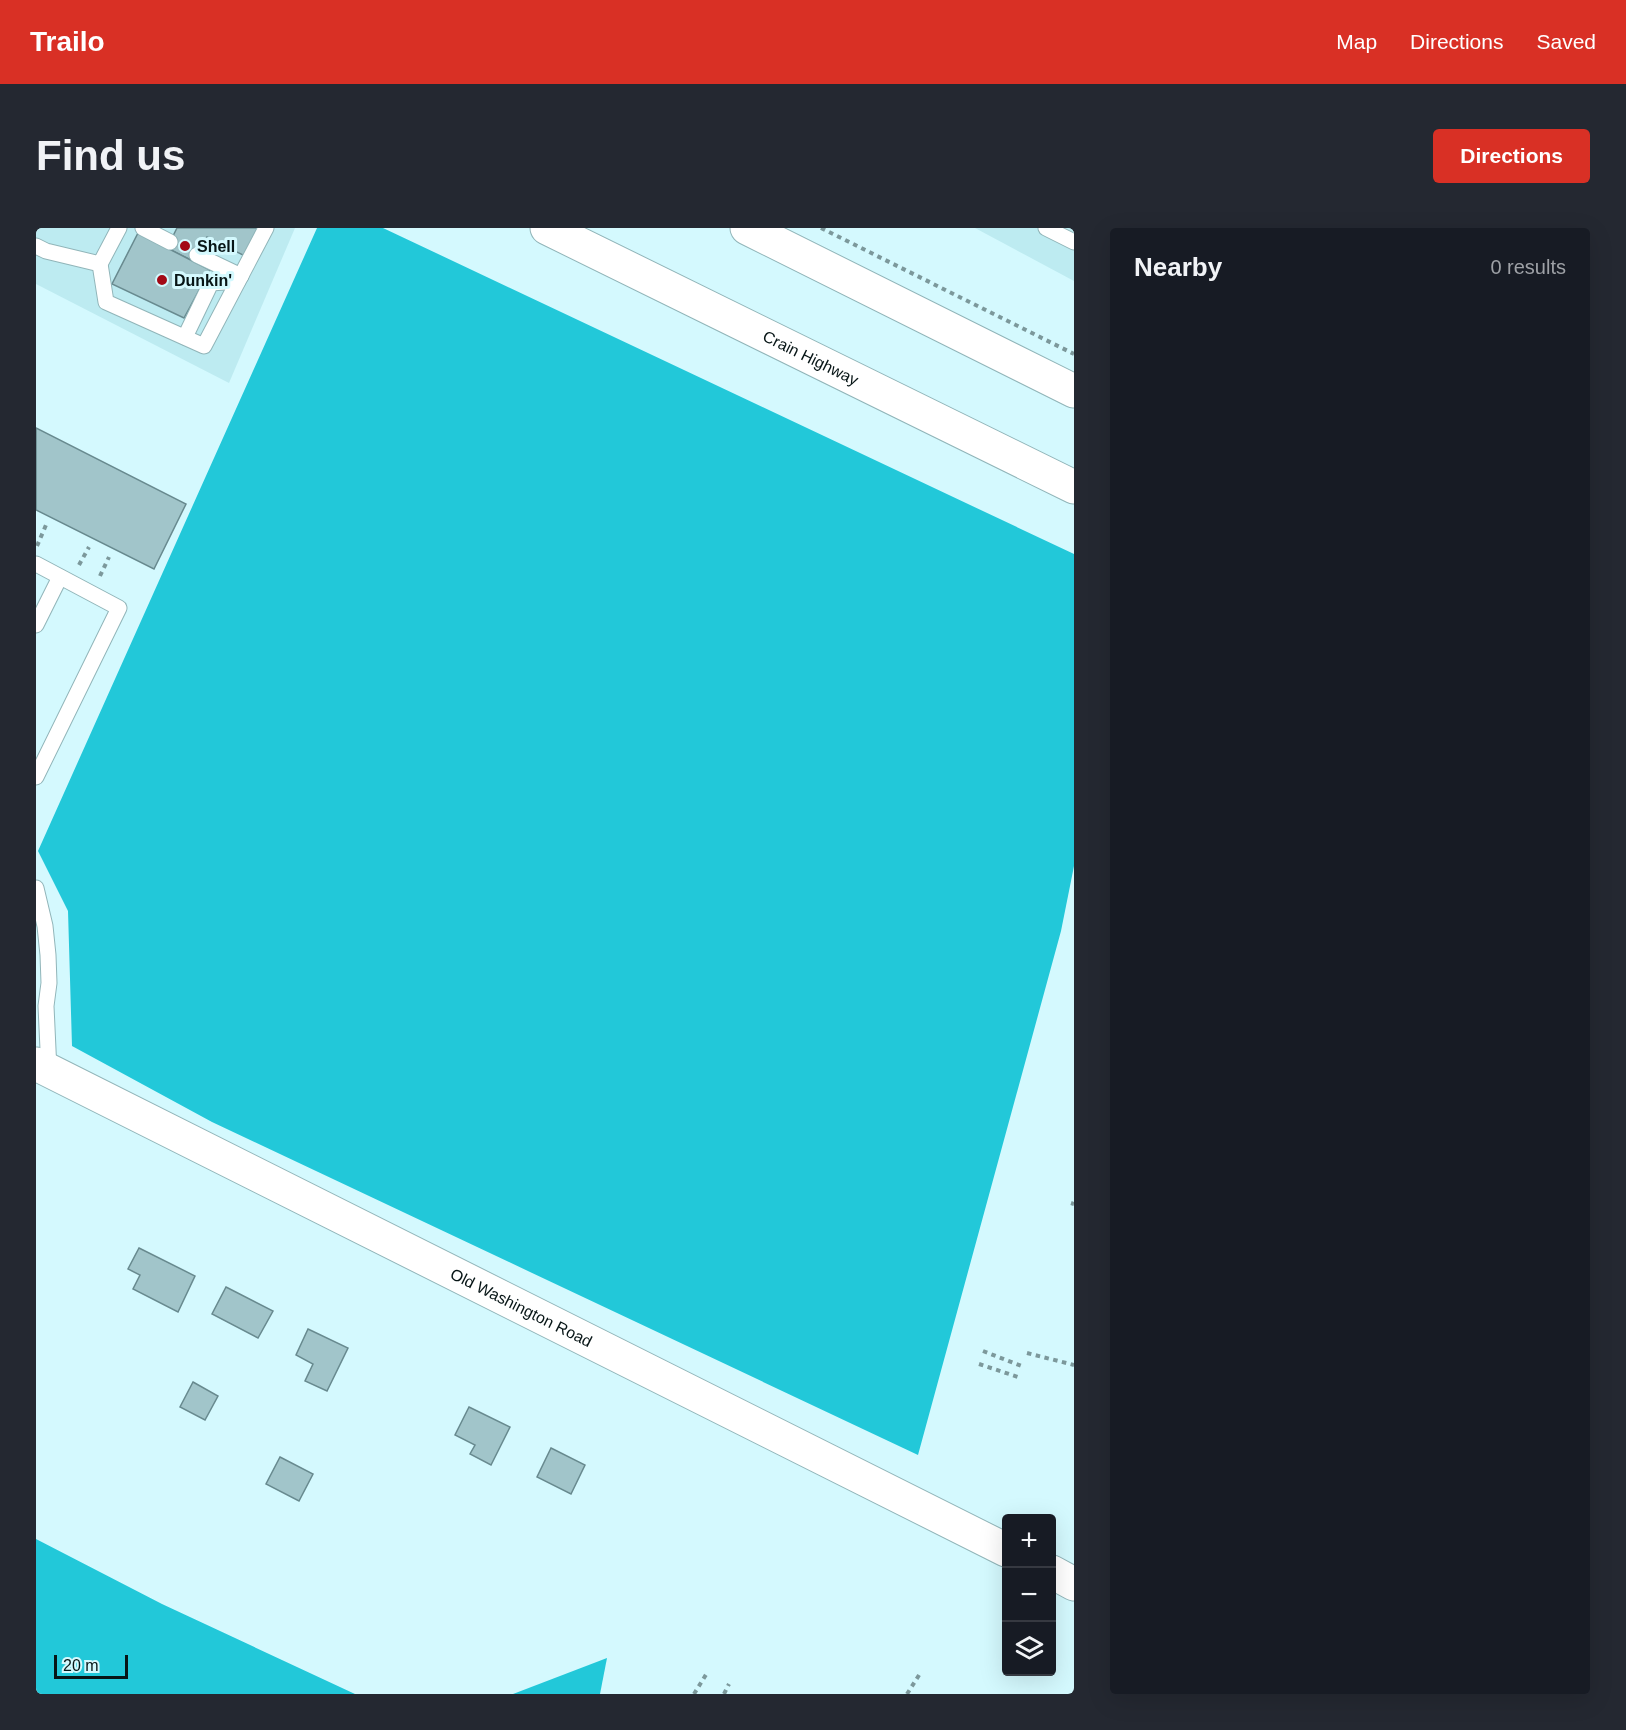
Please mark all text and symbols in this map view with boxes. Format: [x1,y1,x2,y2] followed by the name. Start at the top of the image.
[30,26,105,57] text: Trailo
[1336,30,1377,53] text: Map
[1410,30,1503,53] text: Directions
[1536,30,1596,53] text: Saved
[1433,129,1590,183] button: Directions
[36,132,185,179] text: Find us
[197,238,235,255] place label: Shell
[178,239,192,253] marker: Shell
[1134,252,1222,282] text: Nearby
[1490,256,1566,278] text: 0 results
[174,272,232,289] place label: Dunkin'
[155,273,169,287] marker: Dunkin'
[760,328,861,389] street label: Crain Highway
[448,1265,595,1350] street label: Old Washington Road
[1002,1514,1056,1676] map controls
[1002,1514,1056,1568] button: +
[1002,1568,1056,1622] button: −
[1002,1622,1056,1676] button: layers
[54,1652,128,1680] scale bar
[63,1657,99,1674] text: 20 m

